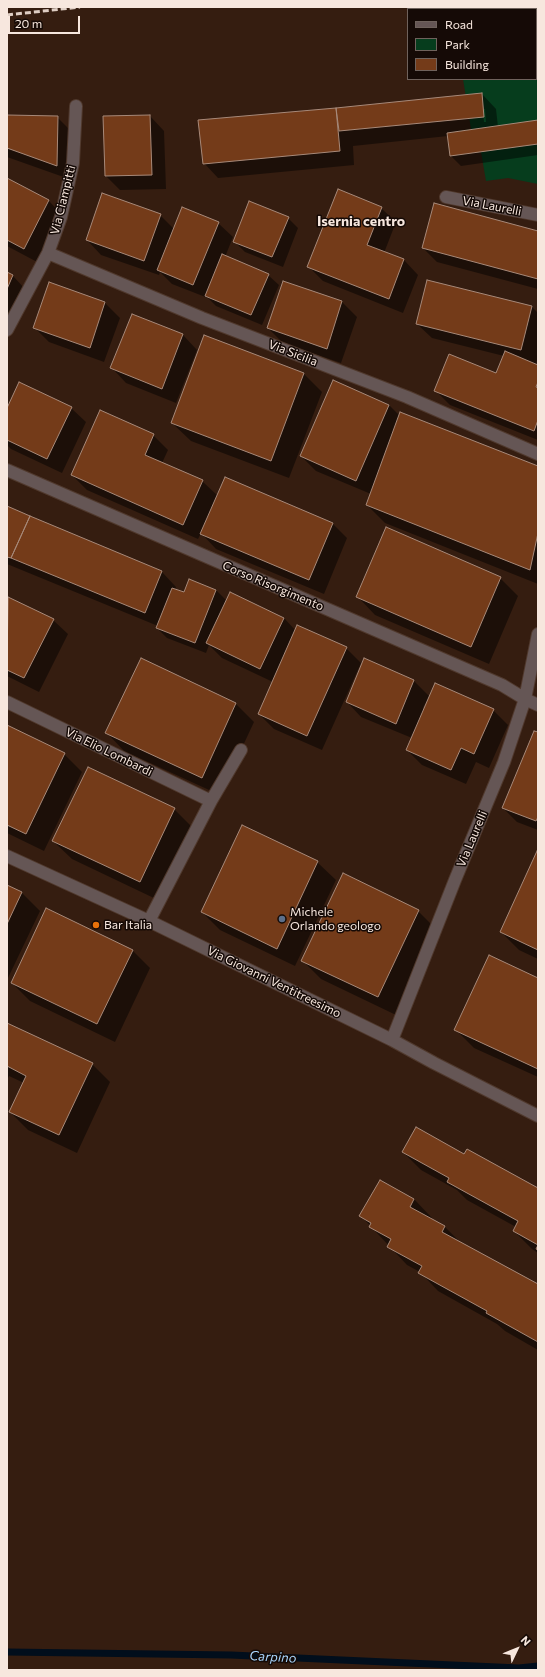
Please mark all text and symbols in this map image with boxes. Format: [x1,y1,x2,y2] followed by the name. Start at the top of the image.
[10,8,82,34] scale bar
[407,8,537,80] legend
[15,16,42,30] text: 20 m
[445,17,473,31] text: Road
[445,37,470,51] text: Park
[445,57,489,71] text: Building
[47,164,79,236] street label: Via Ciampitti
[461,193,523,219] street label: Via Laurelli
[317,213,405,229] district label: Isernia centro
[266,337,320,369] street label: Via Sicilia
[220,558,326,614] street label: Corso Risorgimento
[63,725,155,779] street label: Via Elio Lombardi
[454,809,490,869] street label: Via Laurelli
[290,905,381,933] place label: Michele Orlando geologo
[277,914,287,924] marker: Michele Orlando geologo
[104,918,152,932] place label: Bar Italia
[91,920,101,930] marker: Bar Italia
[205,943,343,1021] street label: Via Giovanni Ventitreesimo
[497,1629,537,1669] north arrow
[519,1633,534,1648] text: N
[249,1648,297,1666] water label: Carpino

